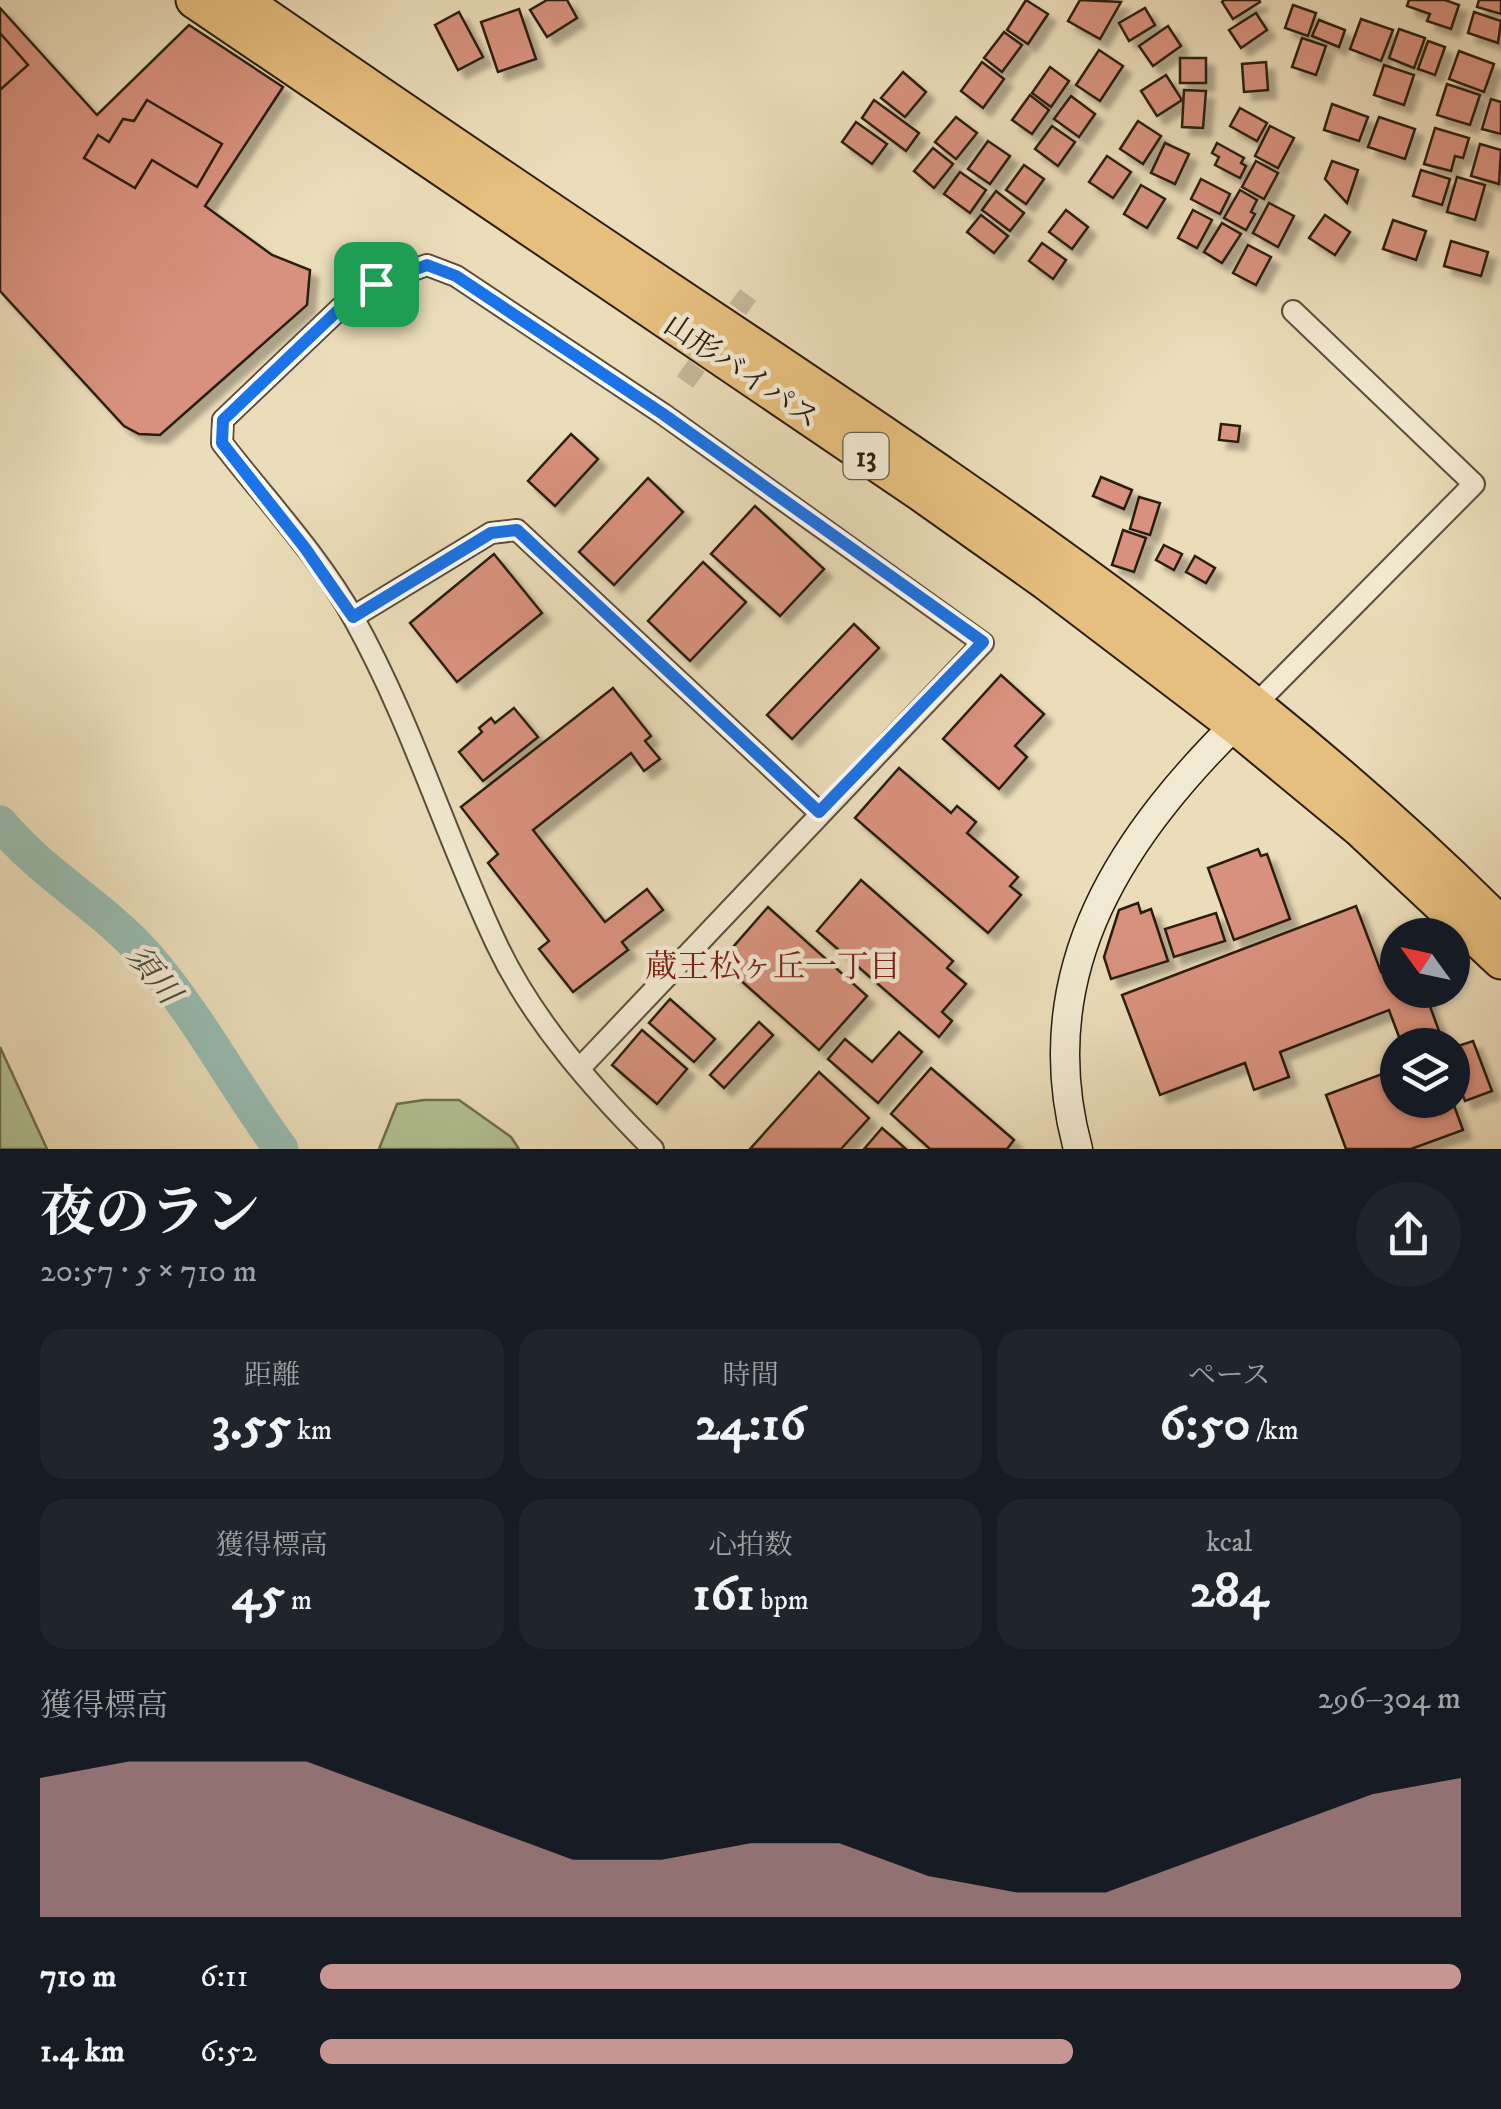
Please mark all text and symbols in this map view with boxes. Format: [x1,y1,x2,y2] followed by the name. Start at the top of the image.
[334,242,419,327] pin
[349,257,404,312] icon: arrive
[656,307,826,438] street label: 山形バイパス
[844,433,888,479] road number: 13
[1380,918,1470,1008] north arrow
[1380,918,1470,1118] map controls
[117,938,190,1015] water label: 須川
[645,948,901,988] district label: 蔵王松ヶ丘一丁目
[1380,1028,1470,1118] button: layers
[40,1180,260,1249] text: 夜のラン
[1356,1182,1461,1287] button: share
[40,1252,257,1292] text: 20:57 · 5 × 710 m
[244,1358,300,1393] text: 距離
[722,1358,779,1393] text: 時間
[1188,1358,1270,1393] text: ペース
[212,1393,291,1456] text: 3.55
[695,1393,806,1456] text: 24:16
[1159,1393,1250,1456] text: 6:50
[291,1413,332,1448] text: km
[1250,1413,1299,1448] text: /km
[1206,1525,1252,1560] text: kcal
[216,1528,328,1563] text: 獲得標高
[708,1528,793,1563] text: 心拍数
[1190,1560,1268,1623] text: 284
[232,1563,285,1626] text: 45
[692,1563,755,1626] text: 161
[285,1583,312,1618] text: m
[755,1583,809,1618] text: bpm
[1317,1679,1461,1719] text: 296–304 m
[40,1687,168,1727] text: 獲得標高
[40,1957,117,1997] text: 710 m
[200,1957,249,1997] text: 6:11
[40,2032,125,2072] text: 1.4 km
[200,2032,257,2072] text: 6:52

